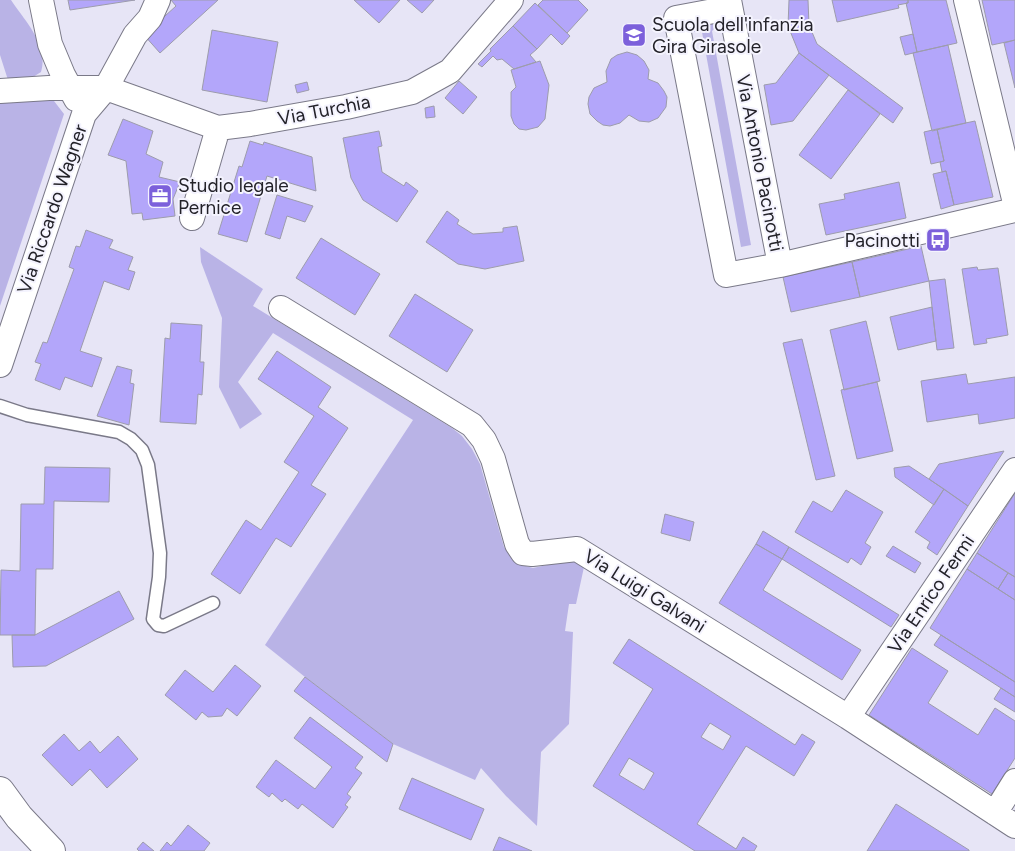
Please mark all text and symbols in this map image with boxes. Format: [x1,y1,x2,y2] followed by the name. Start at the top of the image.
[652,13,813,58] place label: Scuola dell'infanzia Gira Girasole
[621,22,647,48] school or university icon: Scuola dell'infanzia Gira Girasole
[732,73,788,253] street label: Via Antonio Pacinotti
[276,90,372,130] street label: Via Turchia
[12,121,92,297] street label: Via Riccardo Wagner
[178,174,289,219] place label: Studio legale Pernice
[147,183,173,209] office icon: Studio legale Pernice
[925,227,951,253] bus stop icon: Pacinotti
[844,229,920,252] place label: Pacinotti
[883,530,979,658] street label: Via Enrico Fermi
[580,544,710,638] street label: Via Luigi Galvani

